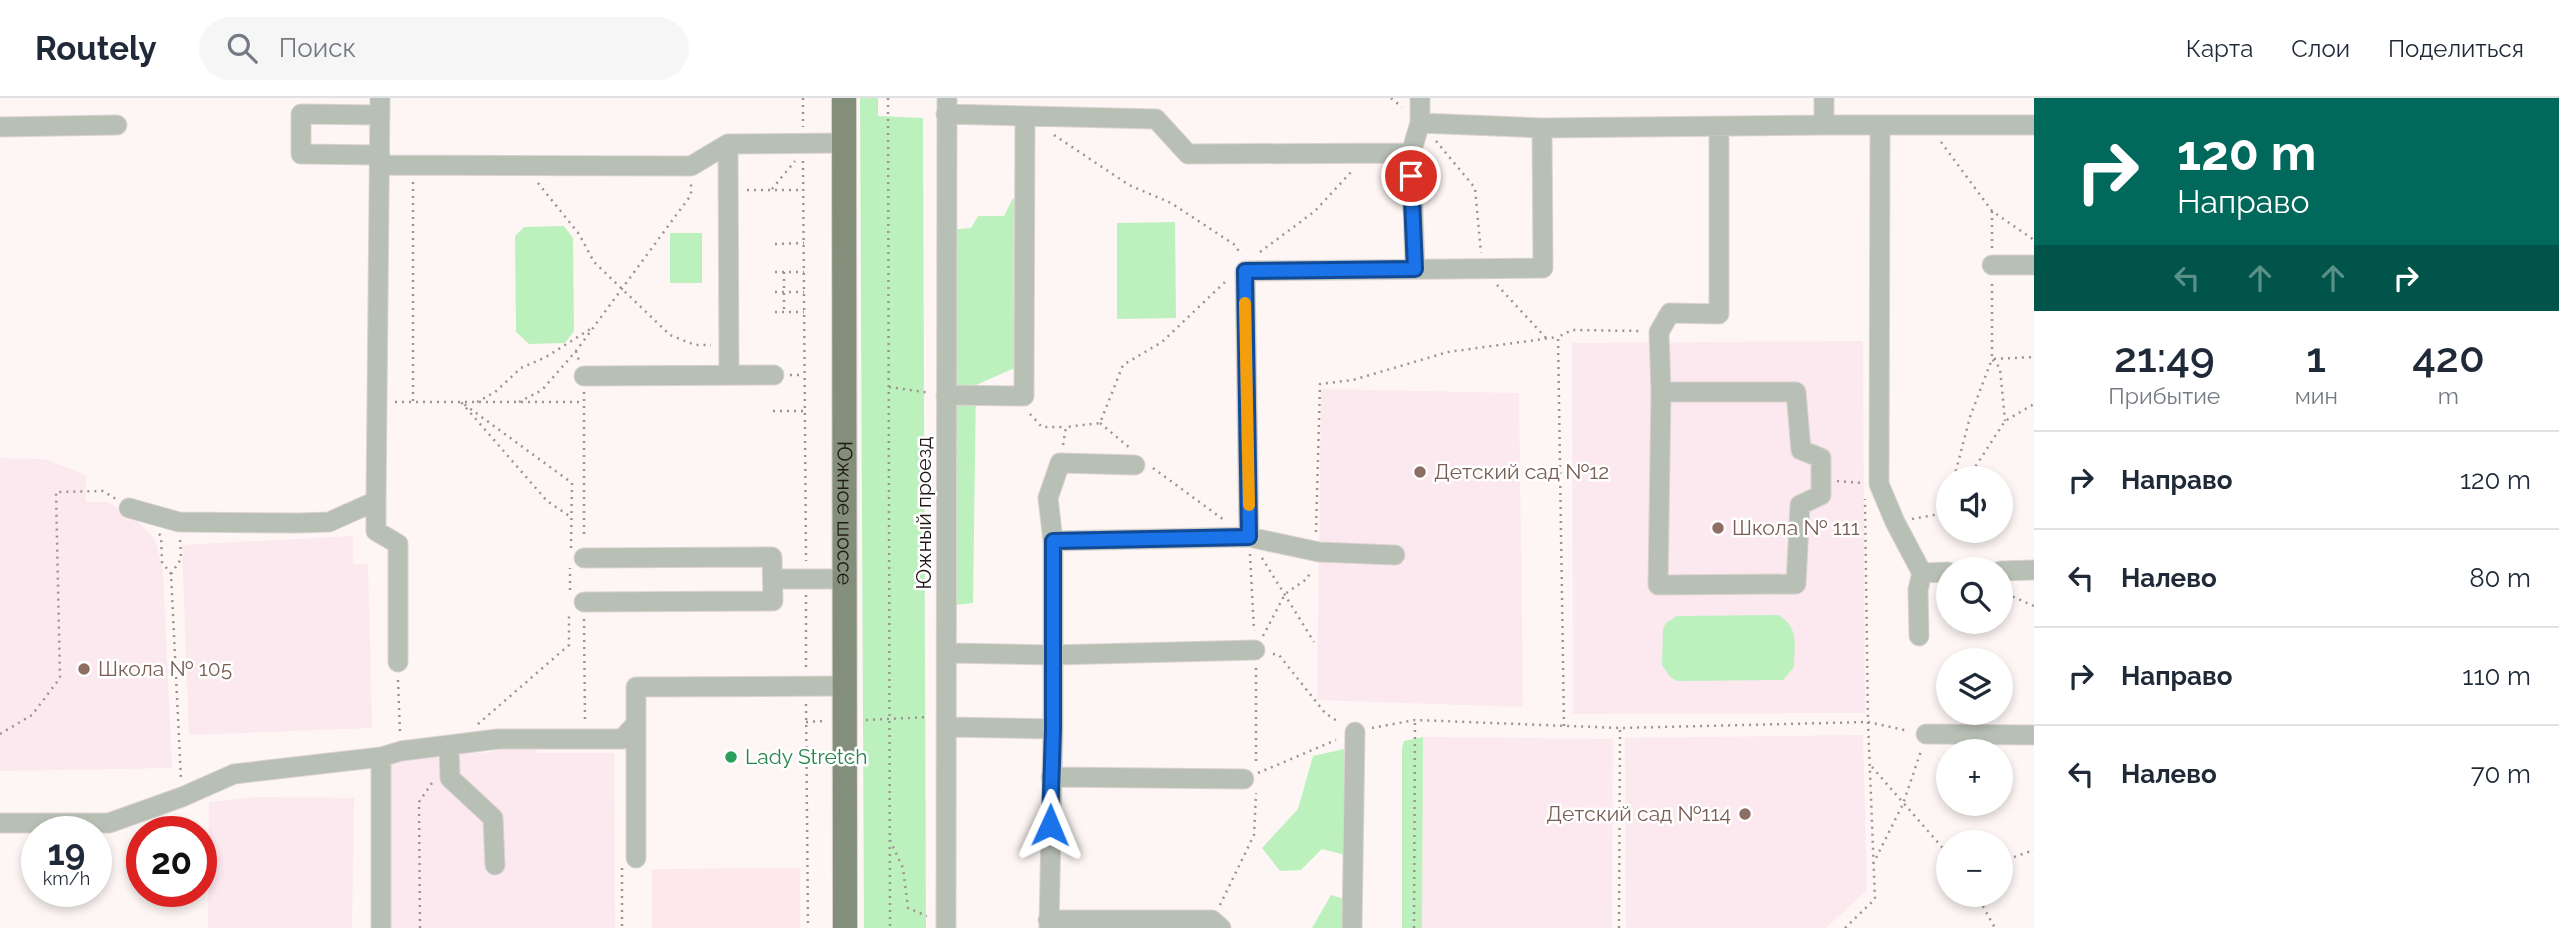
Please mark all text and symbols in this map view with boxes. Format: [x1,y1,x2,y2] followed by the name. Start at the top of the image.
[199,17,689,80] search box
[35,29,157,68] text: Routely
[223,29,261,67] icon: search
[279,33,356,63] text: Поиск
[2186,34,2253,63] text: Карта
[2291,34,2350,63] text: Слои
[2388,34,2524,63] text: Поделиться
[2177,124,2316,181] text: 120 m
[2062,126,2153,217] icon: right
[1381,146,1441,206] pin
[1392,157,1430,195] icon: arrive
[2177,183,2309,220] text: Направо
[2168,259,2206,297] icon: left
[2241,259,2279,297] icon: ahead
[2314,259,2352,297] icon: ahead
[2387,259,2425,297] icon: right
[2114,333,2215,382] text: 21:49
[2306,333,2326,382] text: 1
[2412,333,2485,382] text: 420
[2108,382,2220,409] text: Прибытие
[2295,382,2338,409] text: мин
[2438,382,2459,409] text: m
[911,437,936,589] street label: Южный проезд
[832,441,858,585] street label: Южное шоссе
[1434,459,1609,484] place label: Детский сад №12
[2062,461,2100,499] icon: right
[1412,464,1428,480] marker: Детский сад №12
[2121,465,2232,495] text: Направо
[2460,465,2531,495] text: 120 m
[1936,466,2013,907] map controls
[1936,466,2013,543] button: sound
[1732,515,1860,540] place label: Школа № 111
[1710,520,1726,536] marker: Школа № 111
[1936,557,2013,634] button: search
[2062,559,2100,597] icon: left
[2121,563,2217,593] text: Налево
[2469,563,2531,593] text: 80 m
[1936,648,2013,725] button: layers
[98,656,232,681] place label: Школа № 105
[2062,657,2100,695] icon: right
[76,661,92,677] marker: Школа № 105
[2121,661,2232,691] text: Направо
[2462,661,2531,691] text: 110 m
[1936,739,2013,816] button: +
[745,744,867,769] place label: Lady Stretch
[723,749,739,765] marker: Lady Stretch
[2062,755,2100,793] icon: left
[2121,759,2217,789] text: Налево
[2471,759,2531,789] text: 70 m
[1013,788,1087,862] position arrow
[1546,801,1731,826] place label: Детский сад №114
[1737,806,1753,822] marker: Детский сад №114
[126,816,217,907] speed limit sign: 20
[1936,830,2013,907] button: −
[48,832,85,873] text: 19
[43,868,90,889] text: km/h

